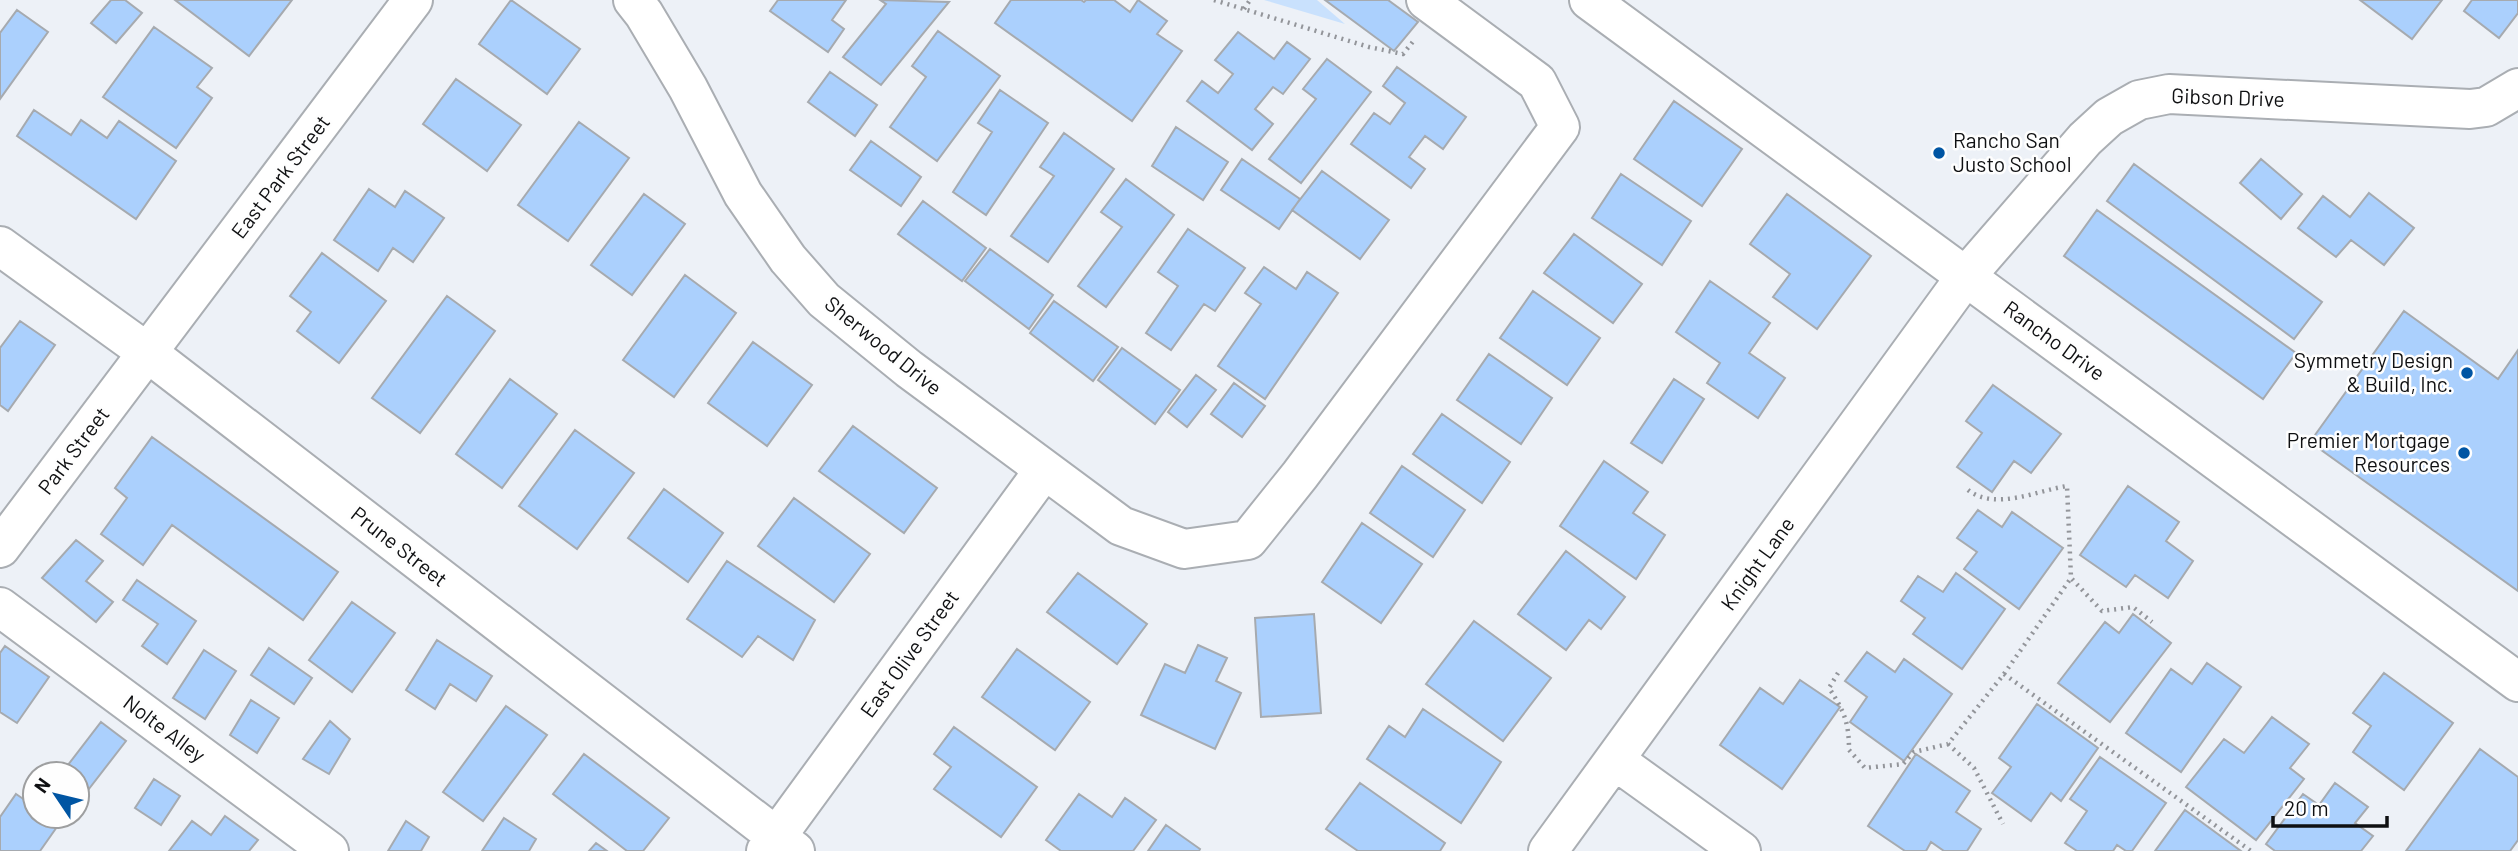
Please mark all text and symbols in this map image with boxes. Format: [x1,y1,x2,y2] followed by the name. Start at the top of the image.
[2171,82,2285,111] street label: Gibson Drive
[225,109,334,243] street label: East Park Street
[1953,127,2072,176] place label: Rancho San Justo School
[1931,145,1947,161] marker: Rancho San Justo School
[821,290,947,400] street label: Sherwood Drive
[1999,295,2110,385] street label: Rancho Drive
[2294,347,2453,396] place label: Symmetry Design & Build, Inc.
[2459,365,2475,381] marker: Symmetry Design & Build, Inc.
[32,402,114,499] street label: Park Street
[2287,427,2450,476] place label: Premier Mortgage Resources
[2456,445,2472,461] marker: Premier Mortgage Resources
[347,500,453,591] street label: Prune Street
[1715,512,1799,615] street label: Knight Lane
[854,585,963,722] street label: East Olive Street
[119,689,211,767] street label: Nolte Alley
[21,760,91,830] north arrow
[29,773,55,797] text: N
[2273,784,2387,828] scale bar
[2284,795,2329,820] text: 20 m

